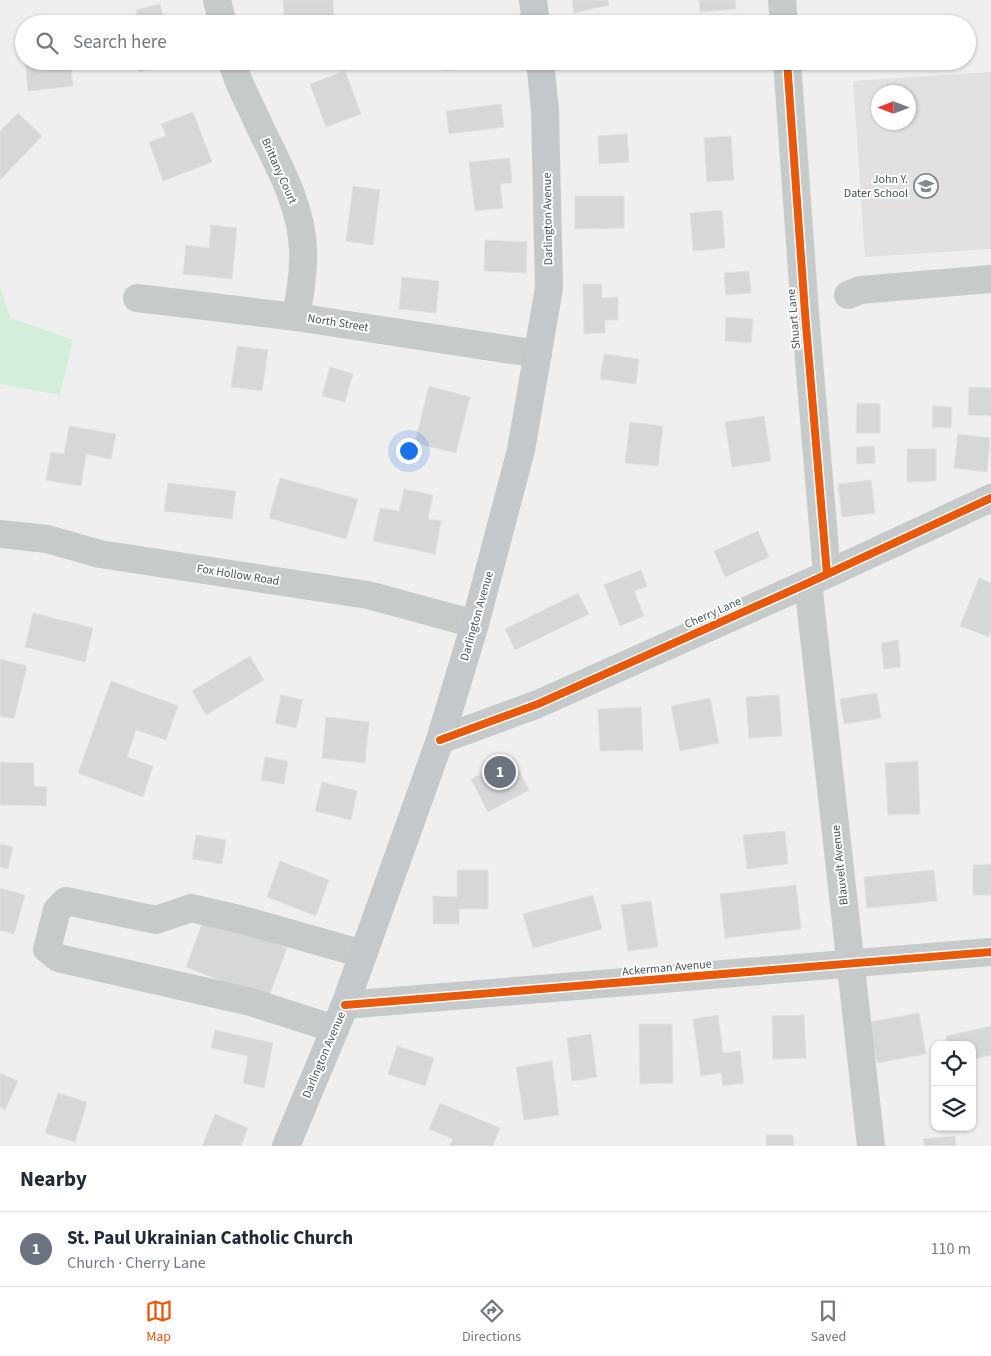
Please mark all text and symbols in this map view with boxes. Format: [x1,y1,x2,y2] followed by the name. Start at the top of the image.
[15,15,976,70] search box
[33,29,61,57] icon: search
[73,29,167,56] text: Search here
[871,85,916,130] north arrow
[257,135,301,207] street label: Brittany Court
[844,171,908,202] place label: John Y. Dater School
[539,173,557,265] street label: Darlington Avenue
[913,173,939,199] school or university icon: John Y. Dater School
[783,288,805,350] street label: Shuart Lane
[306,310,370,336] street label: North Street
[396,438,422,464] your location
[195,560,281,590] street label: Fox Hollow Road
[456,569,498,663] street label: Darlington Avenue
[682,593,744,633] street label: Cherry Lane
[484,753,516,791] pin: 1
[827,824,853,906] street label: Blauvelt Avenue
[622,956,712,980] street label: Ackerman Avenue
[298,1009,350,1101] street label: Darlington Avenue
[931,1041,976,1131] map controls
[931,1041,976,1086] button: locate
[931,1086,976,1131] button: layers
[20,1164,87,1194] text: Nearby
[67,1225,353,1252] text: St. Paul Ukrainian Catholic Church
[32,1238,40,1260] text: 1
[931,1238,971,1260] text: 110 m
[67,1252,206,1274] text: Church · Cherry Lane
[145,1297,173,1347] tab: Map
[462,1297,521,1347] tab: Directions
[811,1297,846,1347] tab: Saved

